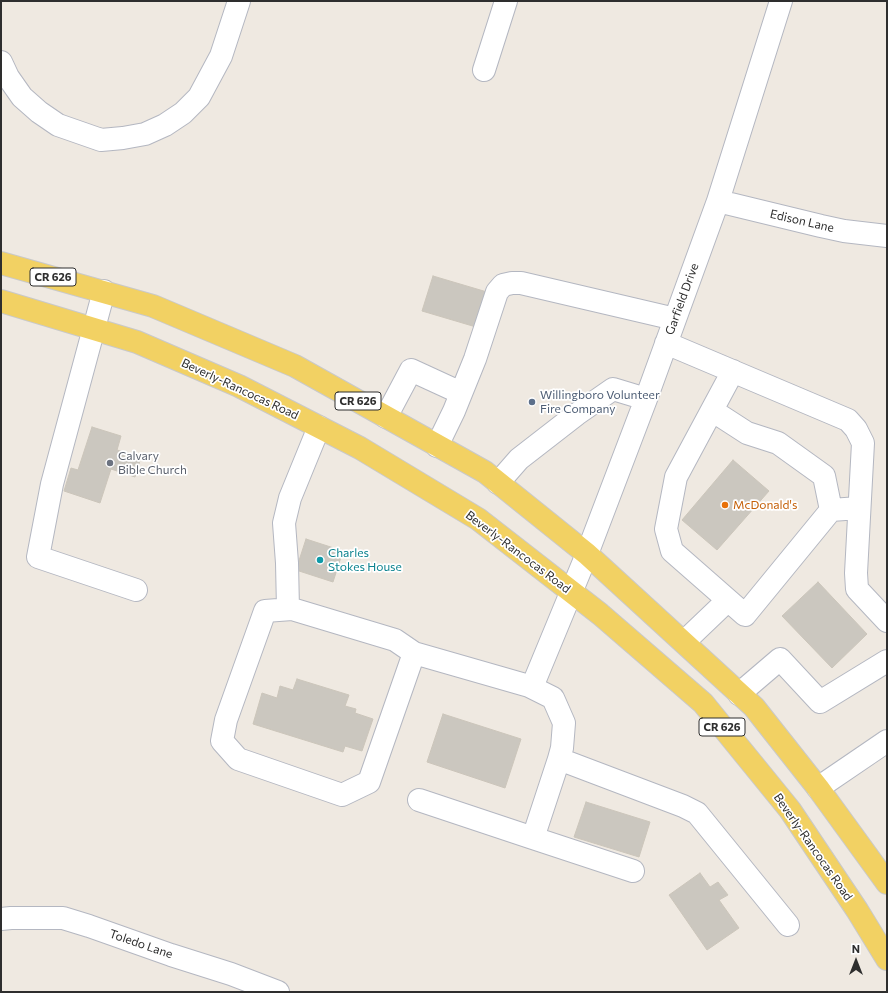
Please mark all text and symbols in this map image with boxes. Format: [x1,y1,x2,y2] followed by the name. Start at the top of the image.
[769,207,835,235] street label: Edison Lane
[662,261,702,337] street label: Garfield Drive
[30,268,76,286] road number: CR 626
[179,356,301,422] street label: Beverly-Rancocas Road
[540,388,660,416] place label: Willingboro Volunteer Fire Company
[335,392,381,410] road number: CR 626
[527,397,537,407] marker: Willingboro Volunteer Fire Company
[118,449,187,477] place label: Calvary Bible Church
[105,458,115,468] marker: Calvary Bible Church
[733,498,797,512] place label: McDonald's
[720,500,730,510] marker: McDonald's
[463,508,573,596] street label: Beverly-Rancocas Road
[328,546,402,574] place label: Charles Stokes House
[315,555,325,565] marker: Charles Stokes House
[699,718,745,736] road number: CR 626
[771,791,855,903] street label: Beverly-Rancocas Road
[107,926,175,962] street label: Toledo Lane
[836,941,876,981] north arrow
[852,942,860,955] text: N

